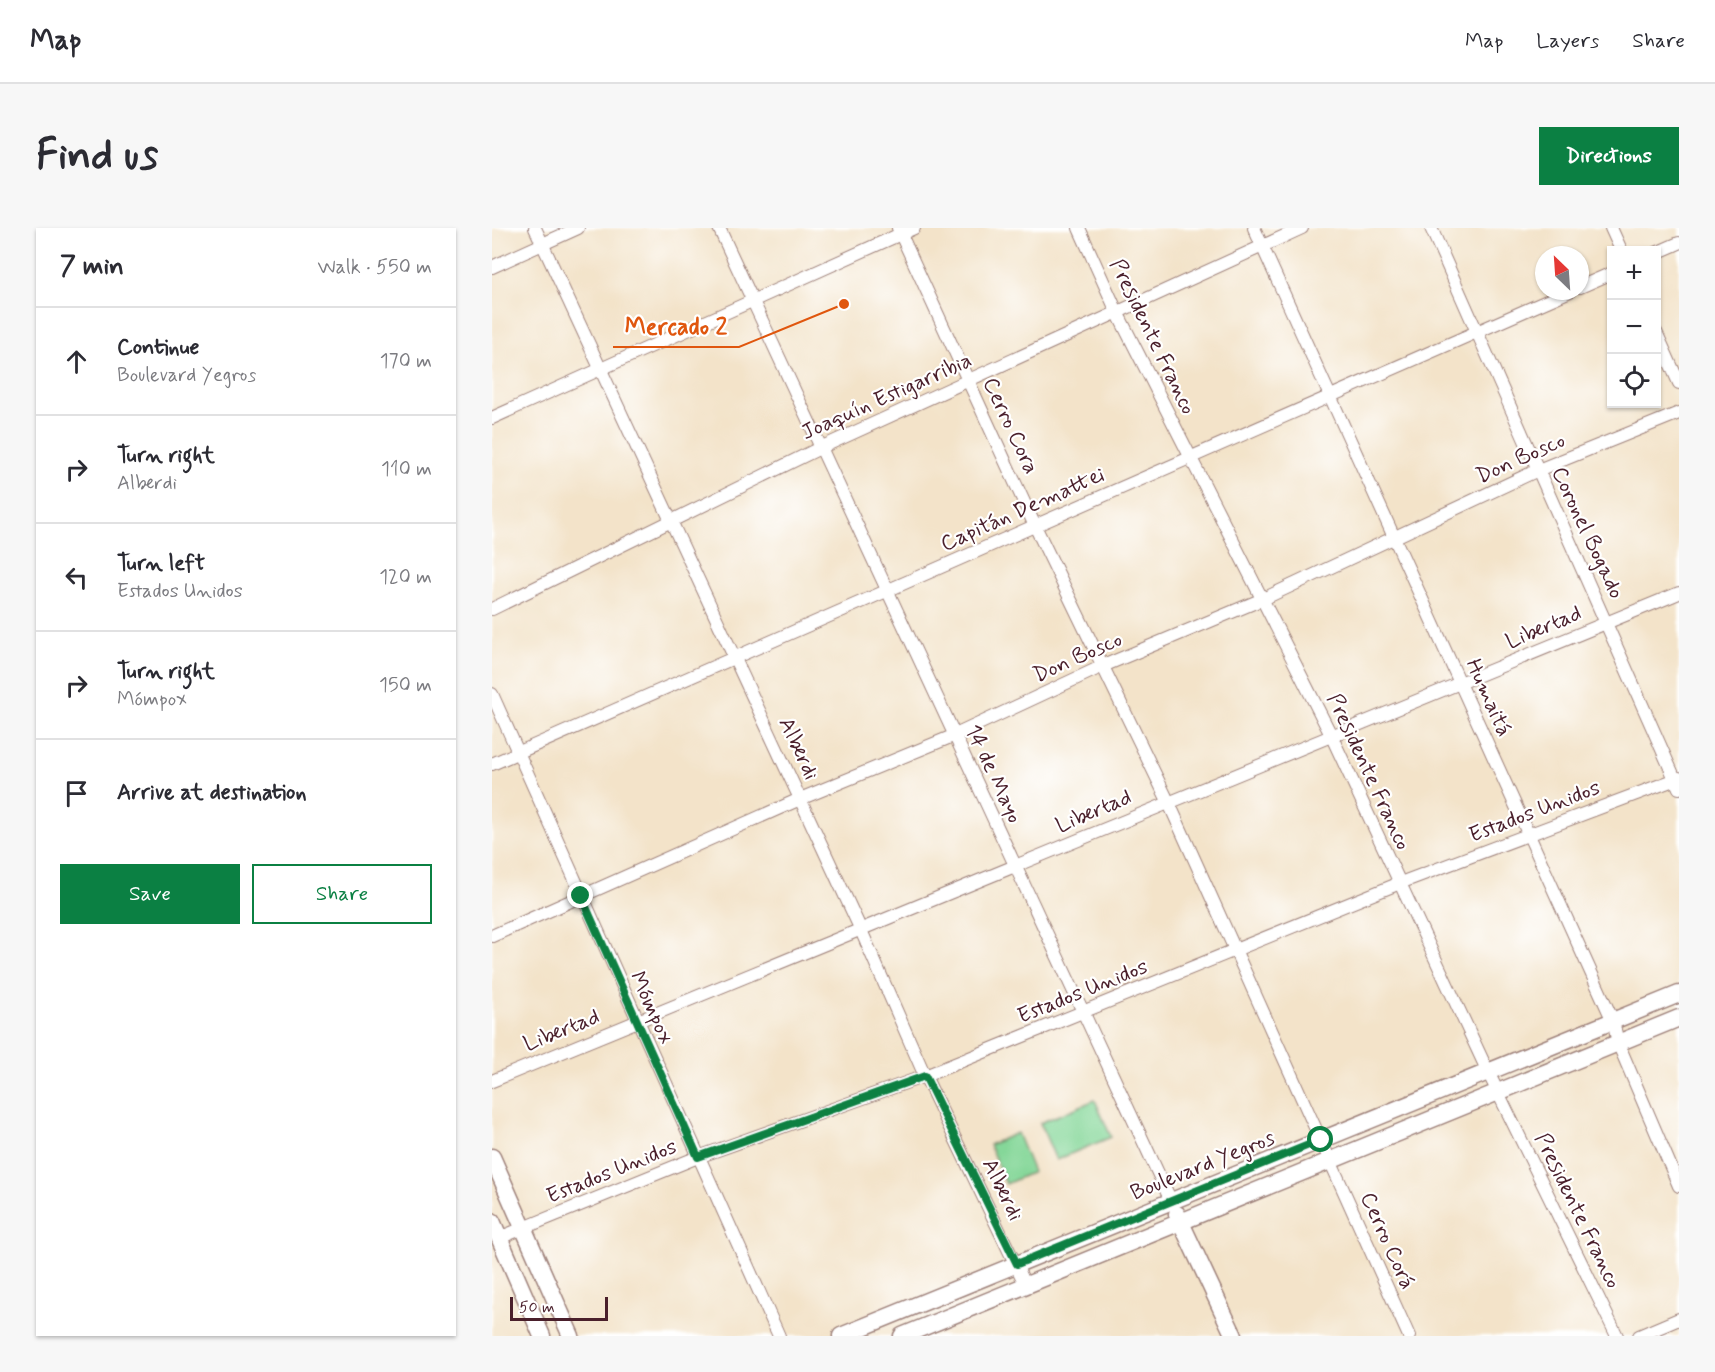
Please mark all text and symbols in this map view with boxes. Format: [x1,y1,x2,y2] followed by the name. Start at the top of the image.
[30,23,81,60] text: Map
[1465,27,1503,55] text: Map
[1536,27,1599,55] text: Layers
[1632,27,1685,55] text: Share
[1539,127,1679,185] button: Directions
[36,129,158,184] text: Find us
[1535,246,1589,300] north arrow
[1607,246,1661,408] map controls
[1607,246,1661,300] button: +
[60,250,124,284] text: 7 min
[317,254,432,281] text: Walk · 550 m
[1102,255,1202,419] street label: Presidente Franco
[1607,300,1661,354] button: −
[613,305,739,347] callout: Mercado 2
[625,312,727,343] text: Mercado 2
[117,334,199,362] text: Continue
[60,345,93,378] icon: ahead
[797,347,977,448] street label: Joaquín Estigarribia
[380,348,432,375] text: 170 m
[1607,354,1661,408] button: locate
[117,362,256,389] text: Boulevard Yegros
[976,373,1045,479] street label: Cerro Cora
[1472,427,1570,491] street label: Don Bosco
[117,442,215,470] text: Turn right
[60,453,93,486] icon: right
[381,456,432,483] text: 110 m
[936,461,1109,559] street label: Capitán Demattei
[1543,462,1630,604] street label: Coronel Bogado
[117,470,177,497] text: Alberdi
[117,550,205,578] text: Turn left
[60,561,93,594] icon: left
[379,564,432,591] text: 120 m
[117,578,243,605] text: Estados Unidos
[1502,599,1586,656] street label: Libertad
[1029,626,1127,690] street label: Don Bosco
[1459,655,1518,741] street label: Humaitá
[117,658,215,686] text: Turn right
[60,669,93,702] icon: right
[379,672,432,699] text: 150 m
[117,686,187,713] text: Mómpox
[1320,689,1417,855] street label: Presidente Franco
[772,713,825,785] street label: Alberdi
[958,720,1028,828] street label: 14 de Mayo
[1465,774,1604,850] street label: Estados Unidos
[60,777,93,810] icon: arrive
[117,779,307,807] text: Arrive at destination
[1052,783,1136,840] street label: Libertad
[60,864,240,924] button: Save
[252,864,432,924] button: Share
[567,882,593,908] route end
[1013,953,1152,1031] street label: Estados Unidos
[623,967,680,1049] street label: Mómpox
[520,1003,604,1059] street label: Libertad
[1127,1124,1280,1208] street label: Boulevard Yegros
[1307,1126,1333,1152] route start
[1527,1129,1627,1293] street label: Presidente Franco
[542,1133,681,1211] street label: Estados Unidos
[975,1154,1029,1226] street label: Alberdi
[1353,1188,1421,1294] street label: Cerro Corá
[510,1294,608,1322] scale bar
[519,1297,555,1318] text: 50 m

